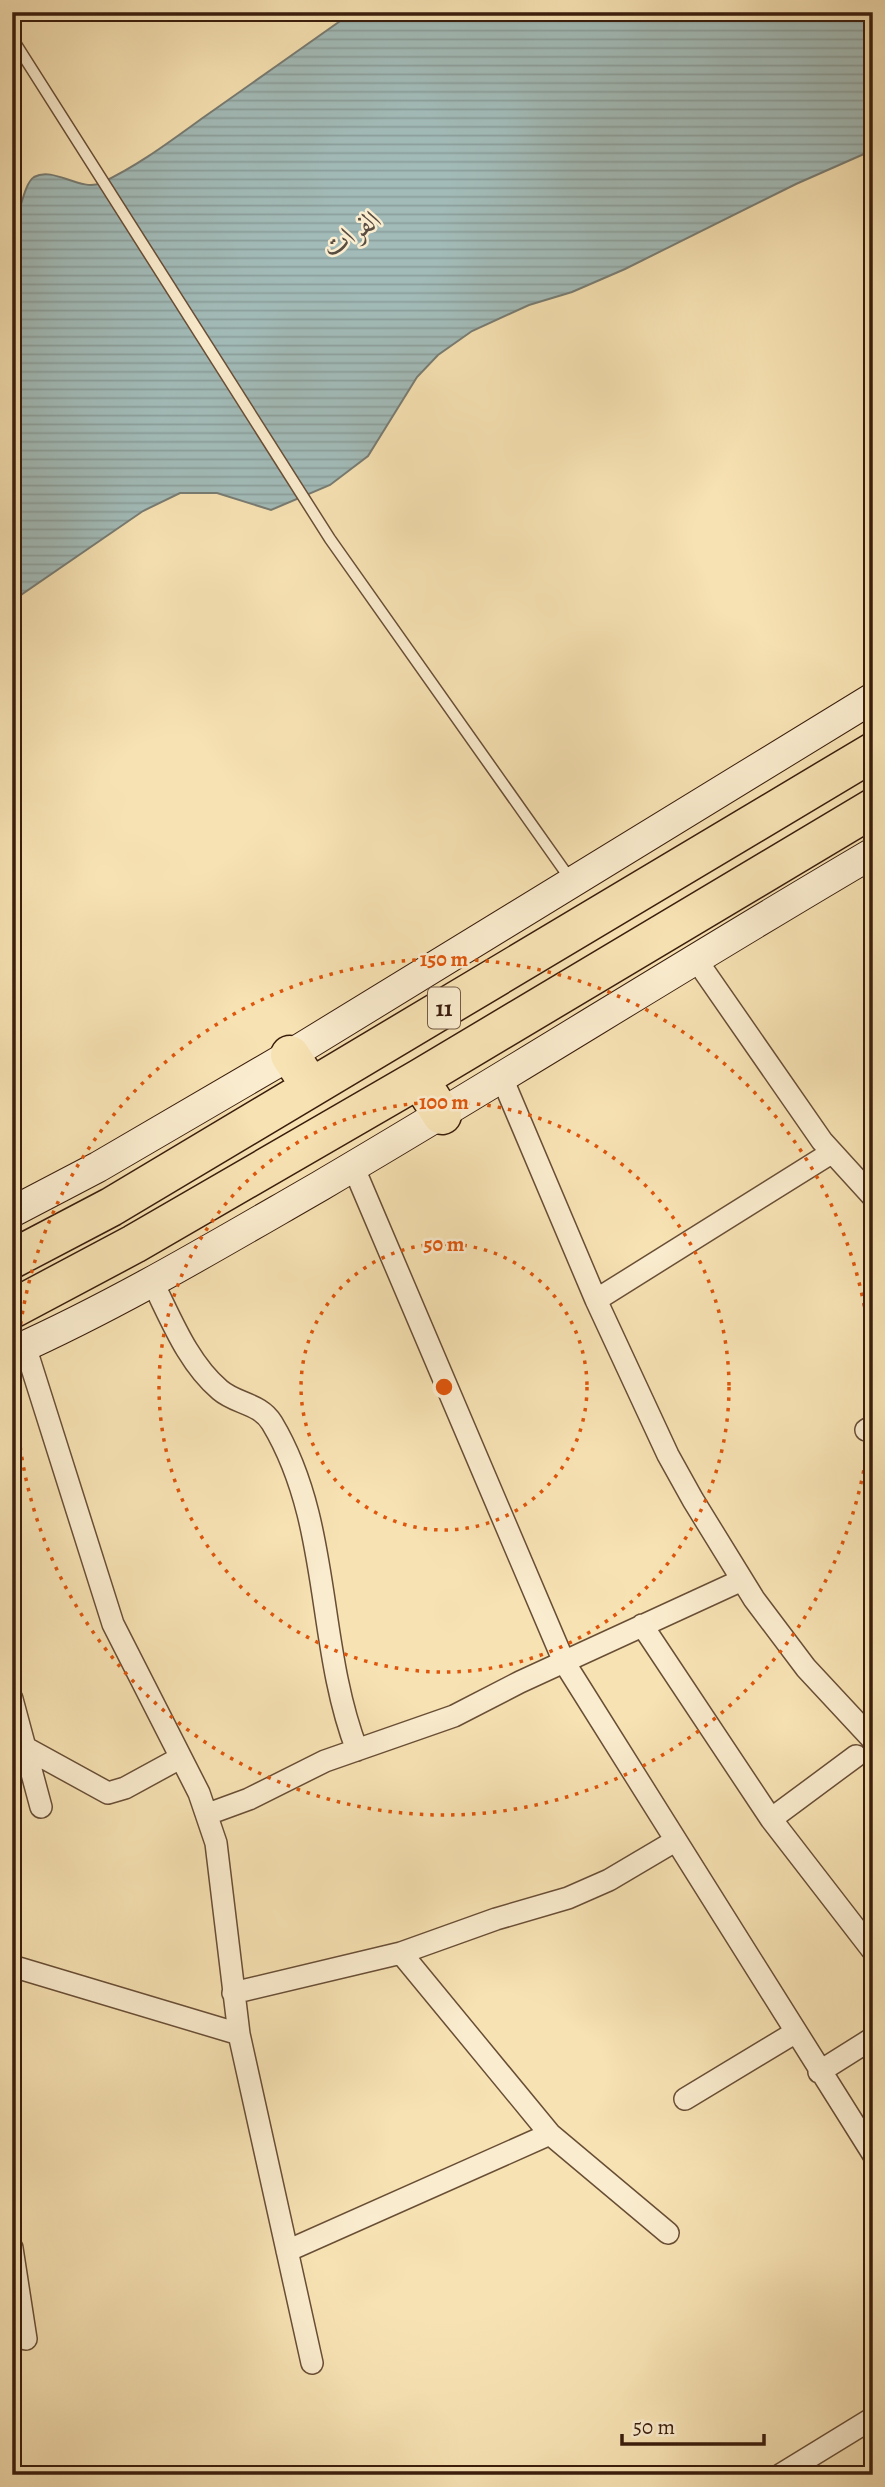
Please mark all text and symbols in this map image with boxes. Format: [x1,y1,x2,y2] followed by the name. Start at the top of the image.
[315,200,389,266] water label: الفرات
[420,945,469,973] text: 150 m
[428,988,460,1028] road number: 11
[419,1088,469,1116] text: 100 m
[424,1230,465,1258] text: 50 m
[432,1375,456,1399] centre of rings
[622,2403,764,2447] scale bar
[633,2413,675,2441] text: 50 m

